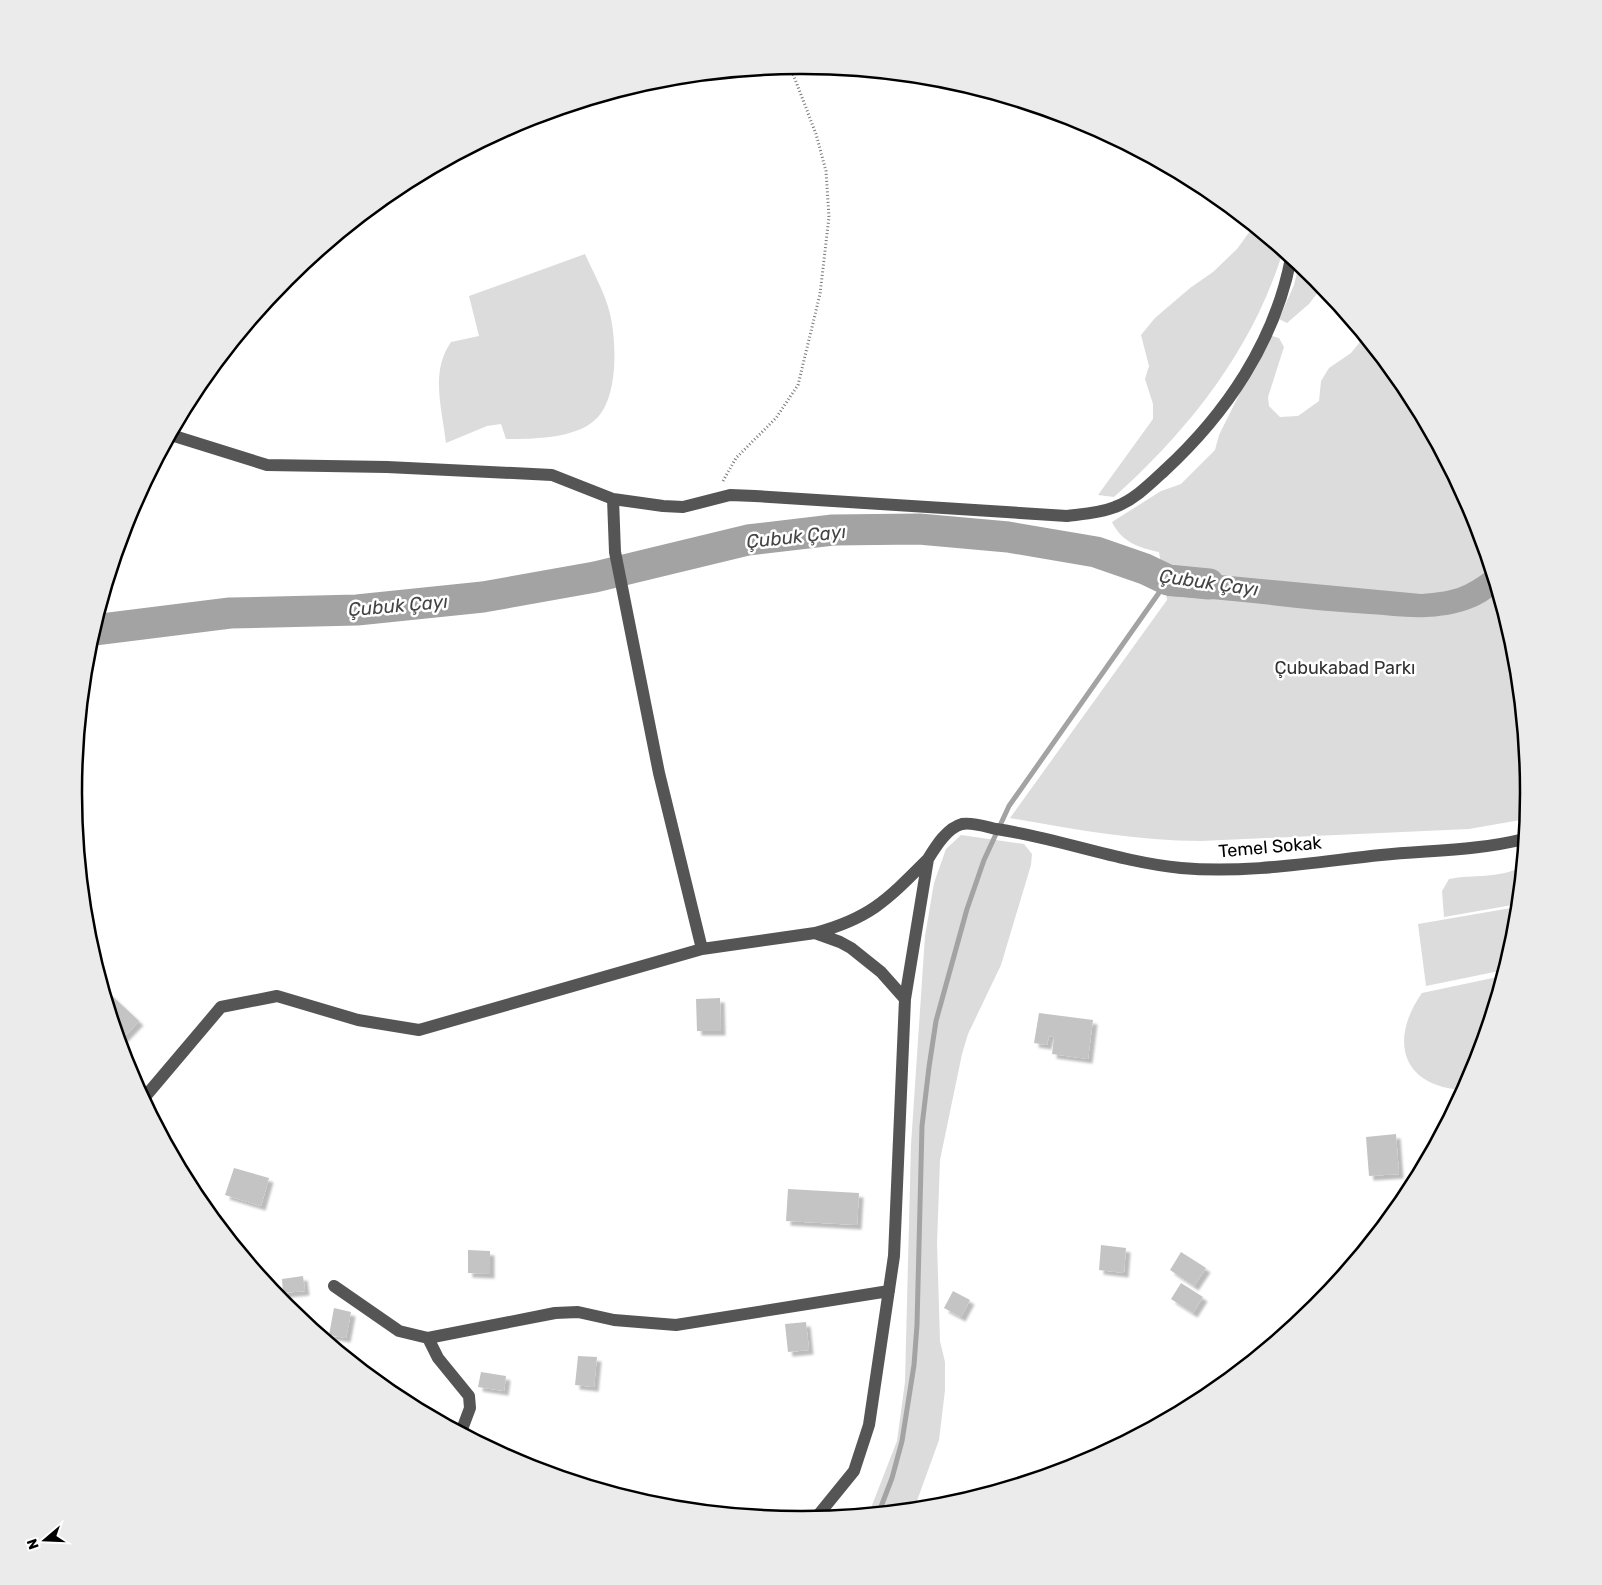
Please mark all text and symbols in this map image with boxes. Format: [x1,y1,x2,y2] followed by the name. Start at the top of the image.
[745,520,847,553] water label: Çubuk Çayı
[1158,564,1260,601] water label: Çubuk Çayı
[347,590,449,621] water label: Çubuk Çayı
[1275,657,1415,679] park label: Çubukabad Parkı
[1217,831,1323,862] street label: Temel Sokak
[20,1515,70,1565] north arrow
[24,1537,43,1552] text: N

